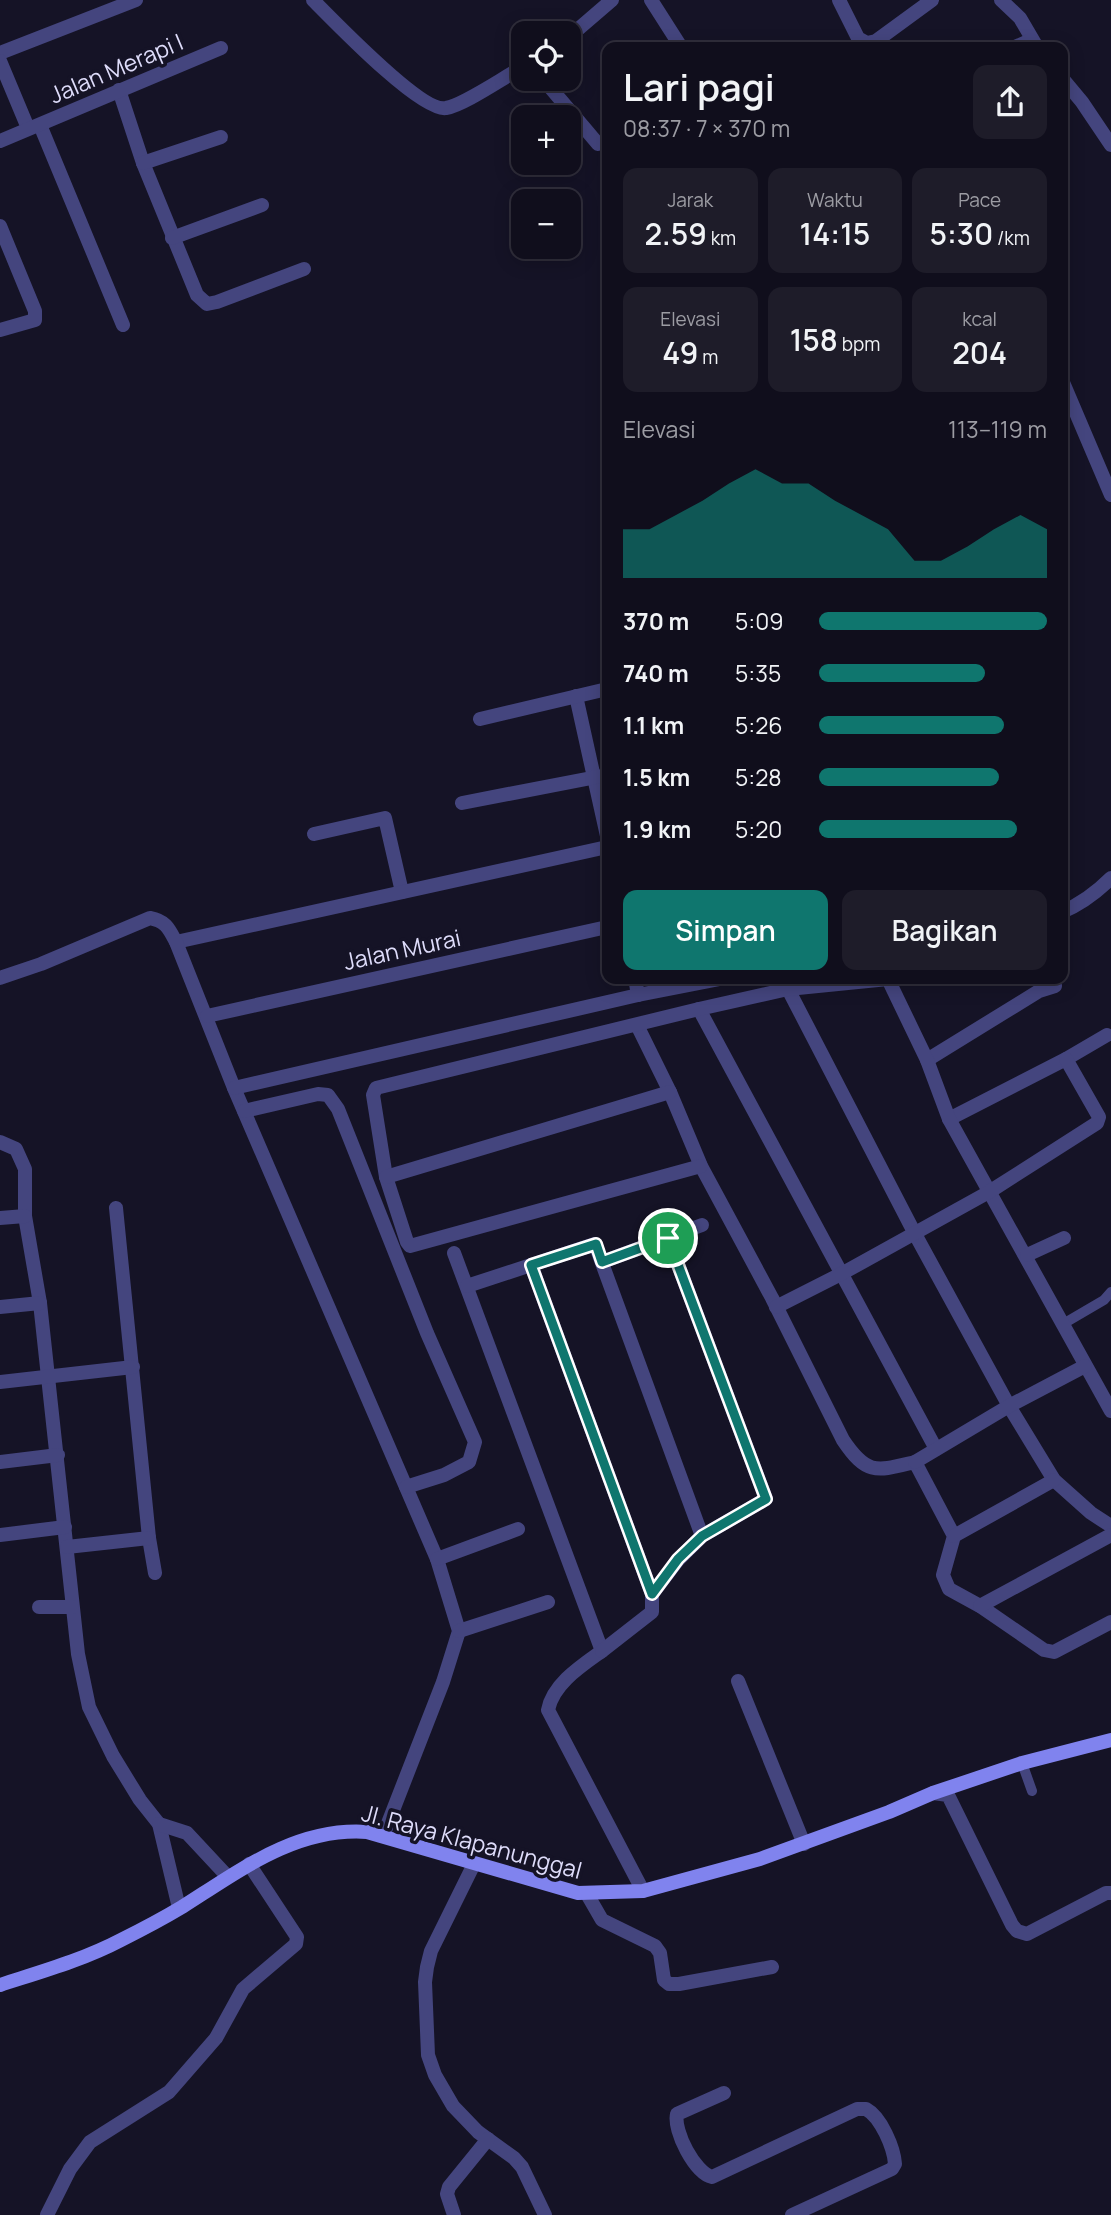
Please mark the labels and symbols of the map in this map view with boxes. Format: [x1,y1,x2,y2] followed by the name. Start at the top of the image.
[44,25,188,111] street label: Jalan Merapi I
[341,921,463,977] street label: Jalan Murai
[638,1208,698,1268] pin
[358,1796,586,1886] street label: Jl. Raya Klapanunggal

